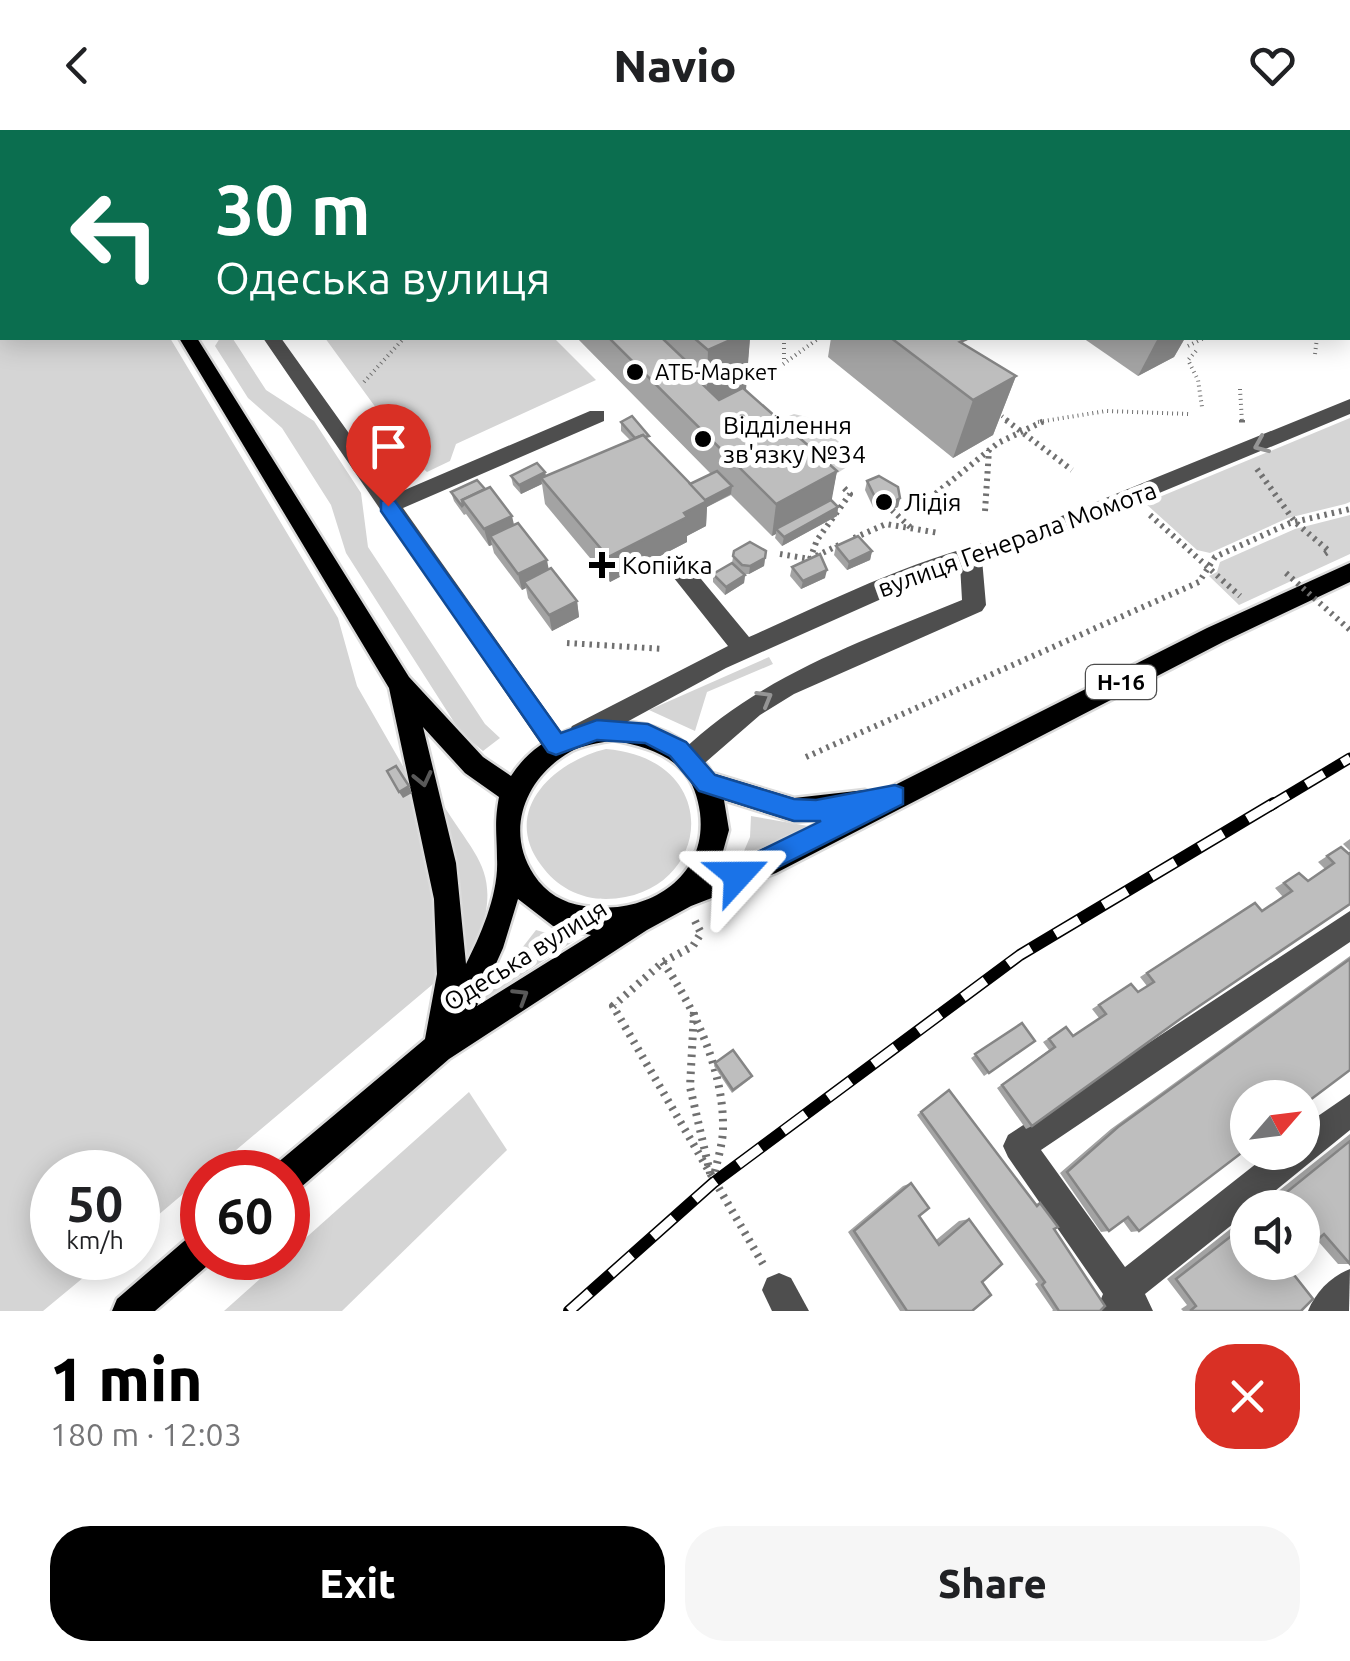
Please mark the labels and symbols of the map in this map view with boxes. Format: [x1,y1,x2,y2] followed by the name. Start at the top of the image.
[655,359,777,384] place label: АТБ-Маркет
[624,361,646,383] marker: АТБ-Маркет
[346,404,431,507] pin
[723,411,866,468] place label: Відділення зв'язку №34
[692,428,714,450] marker: Відділення зв'язку №34
[1253,433,1271,453] one-way arrow
[874,475,1160,603] street label: вулиця Генерала Момота
[904,488,962,516] place label: Лідія
[873,491,895,513] marker: Лідія
[622,551,712,579] place label: Копійка
[591,554,613,576] marker: Копійка
[1086,665,1156,699] road number: Н-16
[754,691,772,711] one-way arrow
[411,770,432,787] one-way arrow
[686,823,790,927] position arrow
[439,894,611,1016] street label: Одеська вулиця
[510,989,528,1008] one-way arrow
[1230,1080,1320,1170] north arrow
[180,1150,310,1280] speed limit sign: 60

